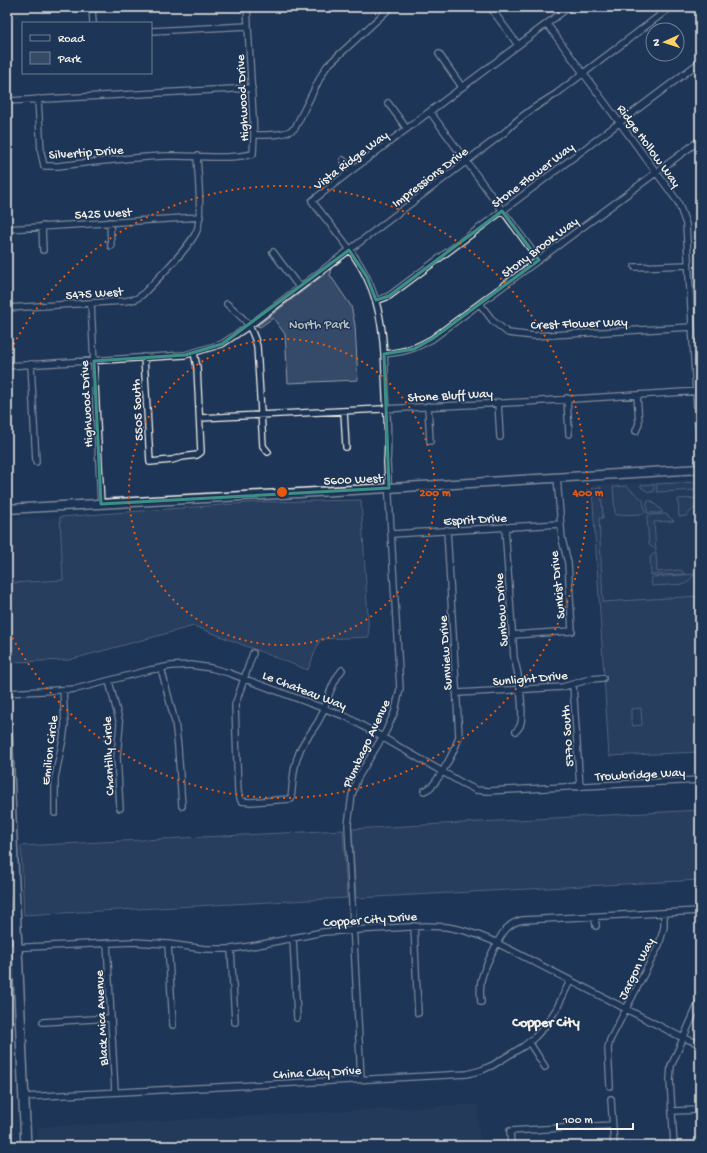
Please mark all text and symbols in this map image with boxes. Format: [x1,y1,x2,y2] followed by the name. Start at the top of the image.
[22,22,152,74] legend
[645,22,685,62] north arrow
[58,33,85,47] text: Road
[651,39,663,46] text: N
[57,53,83,67] text: Park
[234,54,253,142] street label: Highwood Drive
[613,102,683,191] street label: Ridge Hollow Way
[310,128,392,195] street label: Vista Ridge Way
[489,140,578,212] street label: Stone Flower Way
[48,143,124,164] street label: Silvertip Drive
[389,144,472,212] street label: Impressions Drive
[74,205,134,223] street label: 5425 West
[499,214,582,282] street label: Stony Brook Way
[65,285,125,304] street label: 5475 West
[530,315,628,334] street label: Crest Flower Way
[289,318,350,333] park label: North Park
[78,360,97,448] street label: Highwood Drive
[129,378,148,441] street label: 5505 South
[407,387,494,406] street label: Stone Bluff Way
[323,471,385,490] street label: 5600 West
[275,485,289,499] centre of rings
[420,487,451,501] text: 200 m
[572,487,604,501] text: 400 m
[443,511,507,530] street label: Esprit Drive
[547,550,570,620] street label: Sunkist Drive
[492,572,513,647] street label: Sunbow Drive
[436,615,457,691] street label: Sunview Drive
[260,668,349,714] street label: Le Chateau Way
[492,669,569,690] street label: Sunlight Drive
[340,697,394,792] street label: Plumbago Avenue
[559,704,578,767] street label: 5770 South
[39,714,62,786] street label: Emilion Circle
[101,716,118,796] street label: Chantilly Circle
[594,766,686,785] street label: Trowbridge Way
[323,910,418,931] street label: Copper City Drive
[616,935,659,1002] street label: Jargon Way
[92,969,113,1067] street label: Black Mica Avenue
[511,1015,580,1032] district label: Copper City
[273,1064,362,1083] street label: China Clay Drive
[557,1105,633,1131] scale bar
[562,1114,593,1128] text: 100 m

